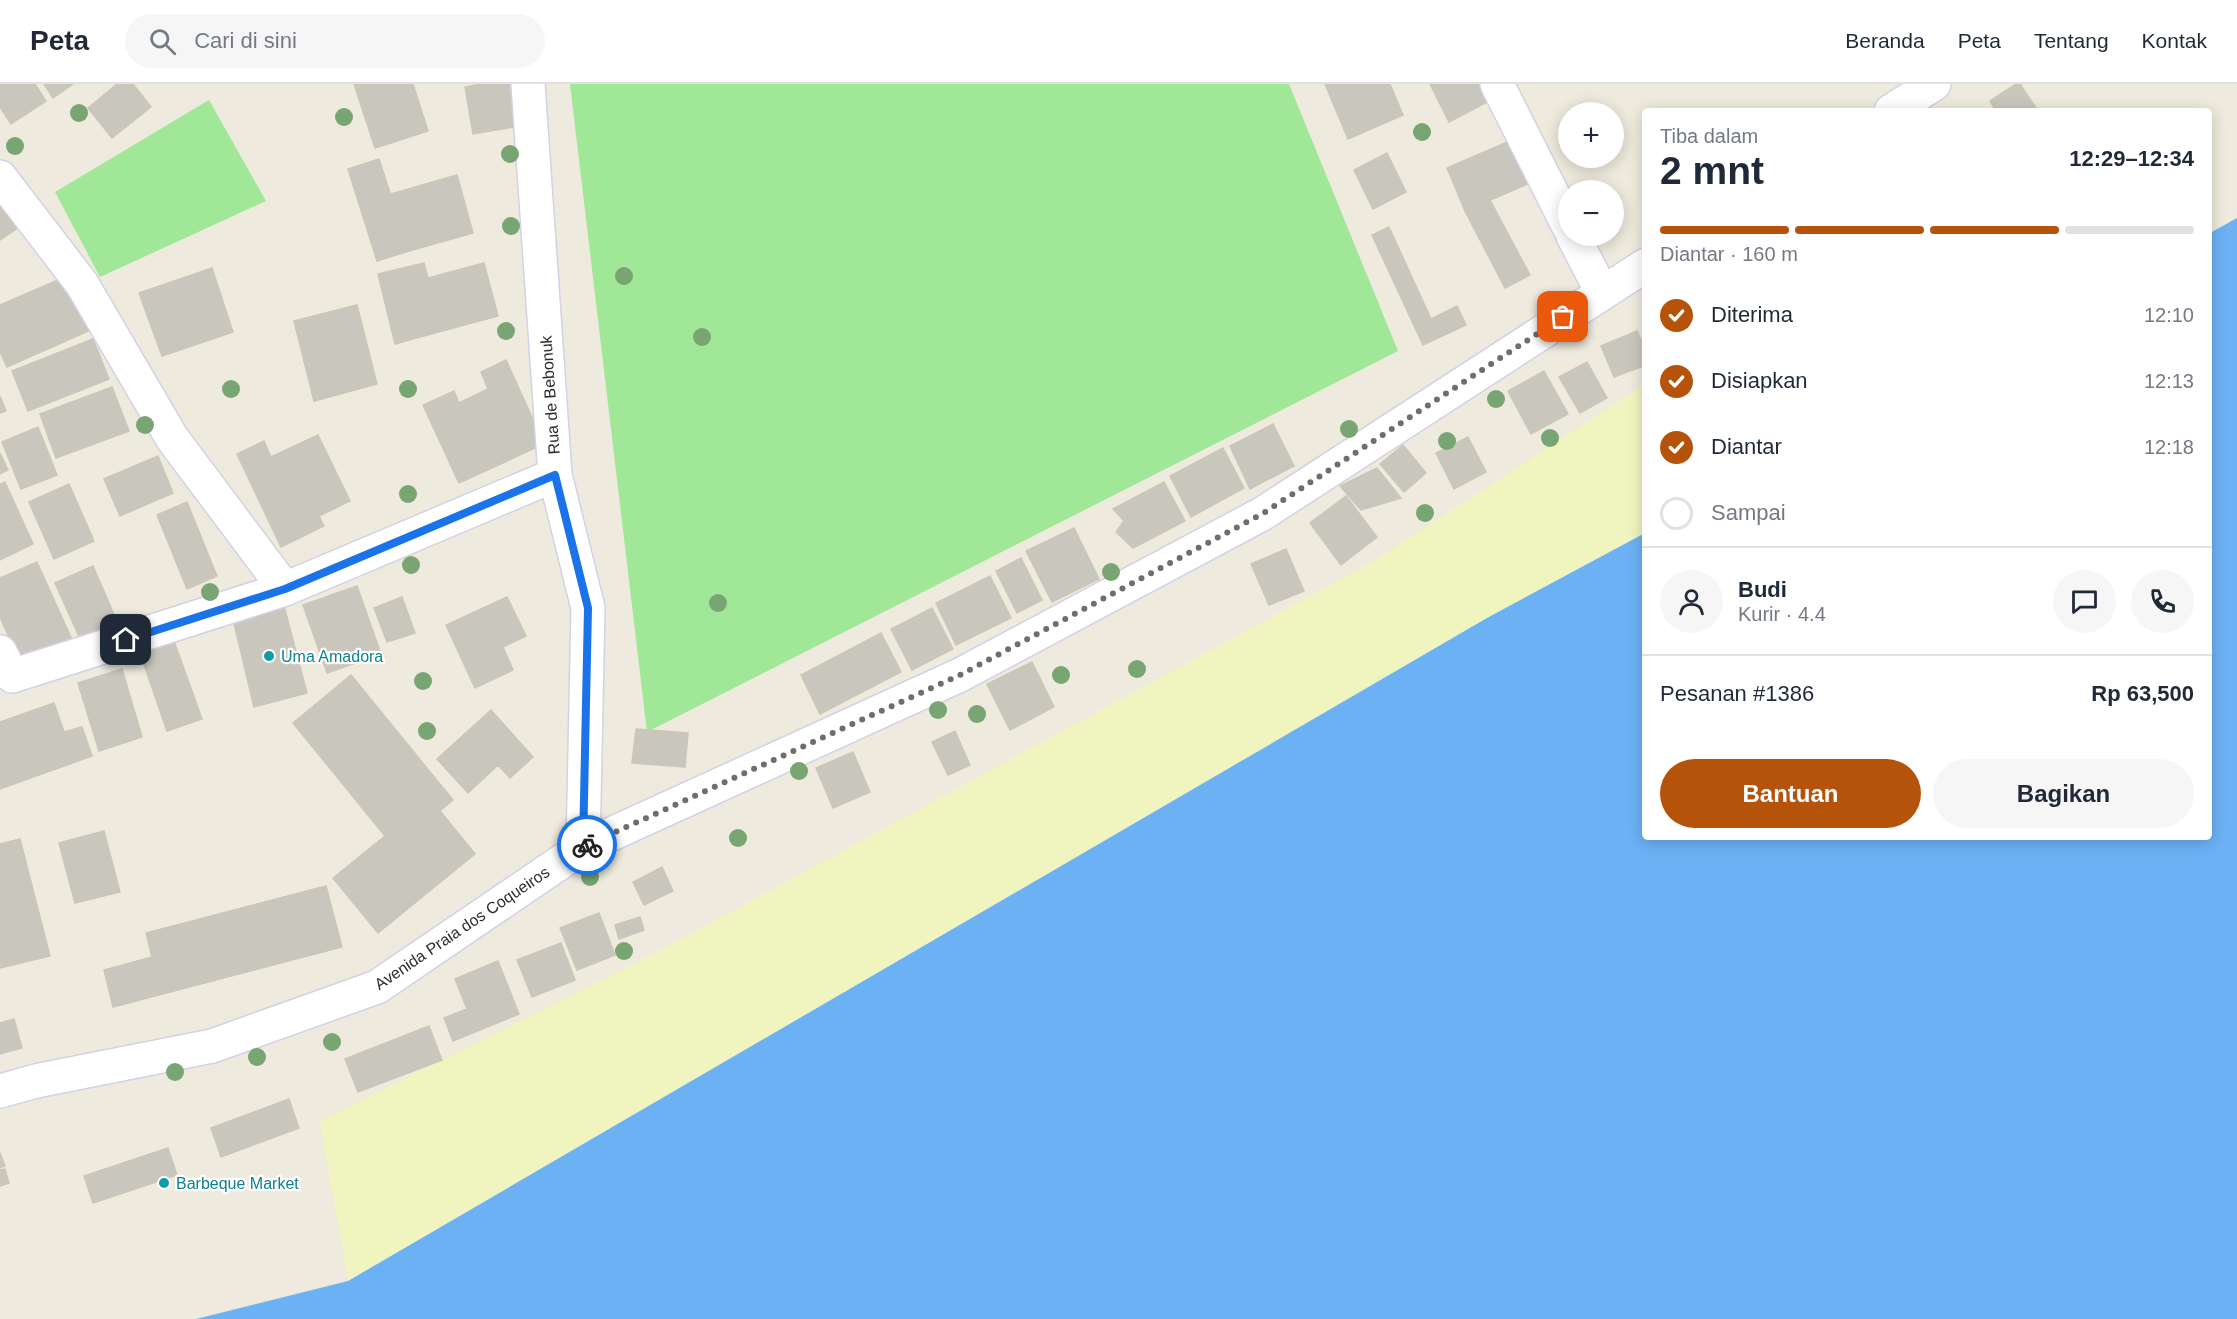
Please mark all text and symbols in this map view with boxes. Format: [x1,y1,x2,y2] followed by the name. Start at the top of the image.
[125,14,545,68] search box
[30,25,89,56] text: Peta
[146,25,179,58] icon: search
[194,28,297,53] text: Cari di sini
[1845,29,1925,52] text: Beranda
[1958,29,2001,52] text: Peta
[2034,29,2109,52] text: Tentang
[2142,29,2207,52] text: Kontak
[1558,102,1624,246] map controls
[1558,102,1624,168] button: +
[1660,125,1758,147] text: Tiba dalam
[2069,146,2194,171] text: 12:29–12:34
[1660,149,1764,192] text: 2 mnt
[1558,180,1624,246] button: −
[1660,243,1798,265] text: Diantar · 160 m
[1537,291,1588,342] pin
[1660,299,1693,332] icon: check
[1546,300,1579,333] icon: bag
[1711,302,1793,327] text: Diterima
[2144,304,2194,326] text: 12:10
[537,334,563,455] street label: Rua de Bebonuk
[1660,365,1693,398] icon: check
[1711,368,1808,393] text: Disiapkan
[2144,370,2194,392] text: 12:13
[1660,431,1693,464] icon: check
[1711,434,1782,459] text: Diantar
[2144,436,2194,458] text: 12:18
[1711,500,1786,525] text: Sampai
[1660,570,1723,633] button: person
[2053,570,2116,633] button: chat
[2131,570,2194,633] button: phone
[1738,577,1787,602] text: Budi
[1738,603,1826,625] text: Kurir · 4.4
[100,614,151,665] pin
[109,623,142,656] icon: home
[281,648,383,665] place label: Uma Amadora
[262,649,276,663] marker: Uma Amadora
[1660,681,1814,706] text: Pesanan #1386
[2091,681,2194,706] text: Rp 63,500
[1660,759,1921,828] button: Bantuan
[1933,759,2194,828] button: Bagikan
[557,815,617,875] courier
[571,829,604,862] icon: bike
[371,863,553,993] street label: Avenida Praia dos Coqueiros
[176,1175,299,1192] place label: Barbeque Market
[157,1176,171,1190] marker: Barbeque Market

